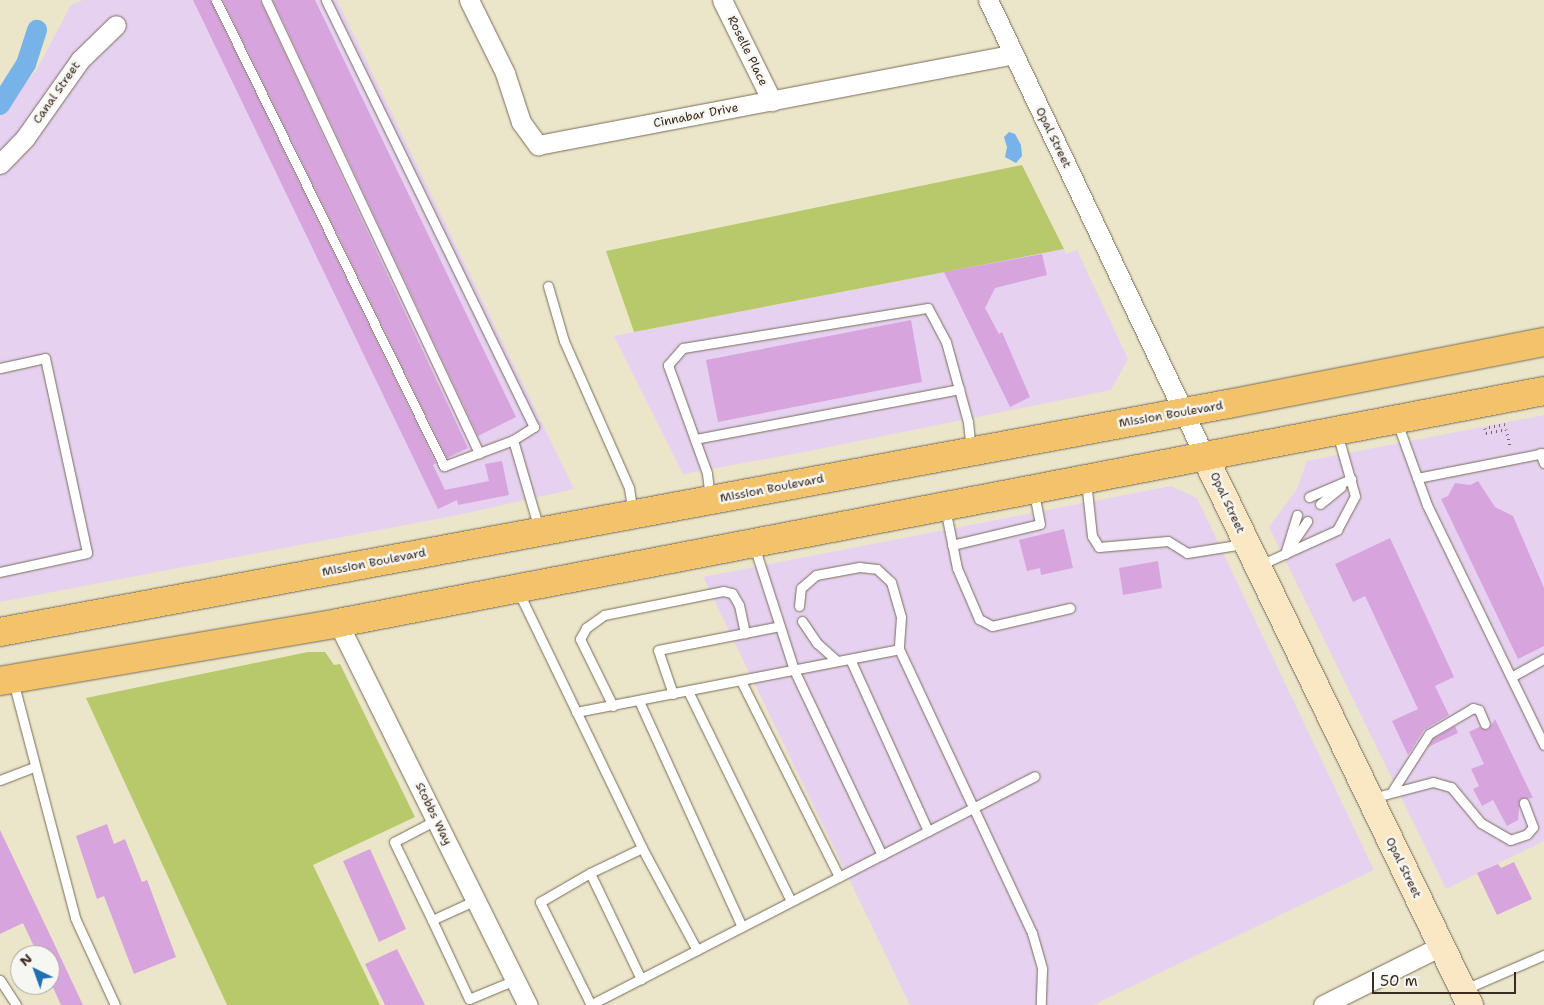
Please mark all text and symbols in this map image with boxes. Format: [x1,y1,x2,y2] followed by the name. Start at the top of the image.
[724,14,770,88] street label: Roselle Place
[30,59,84,127] street label: Canal Street
[652,101,740,131] street label: Cinnabar Drive
[1032,105,1074,171] street label: Opal Street
[1118,399,1224,431] street label: Mission Boulevard
[1207,470,1247,536] street label: Opal Street
[719,472,825,506] street label: Mission Boulevard
[321,546,427,580] street label: Mission Boulevard
[412,780,454,848] street label: Stobbs Way
[1382,835,1424,901] street label: Opal Street
[10,945,60,995] north arrow
[15,949,36,970] text: N
[1374,962,1518,994] scale bar
[1380,971,1418,991] text: 50 m

